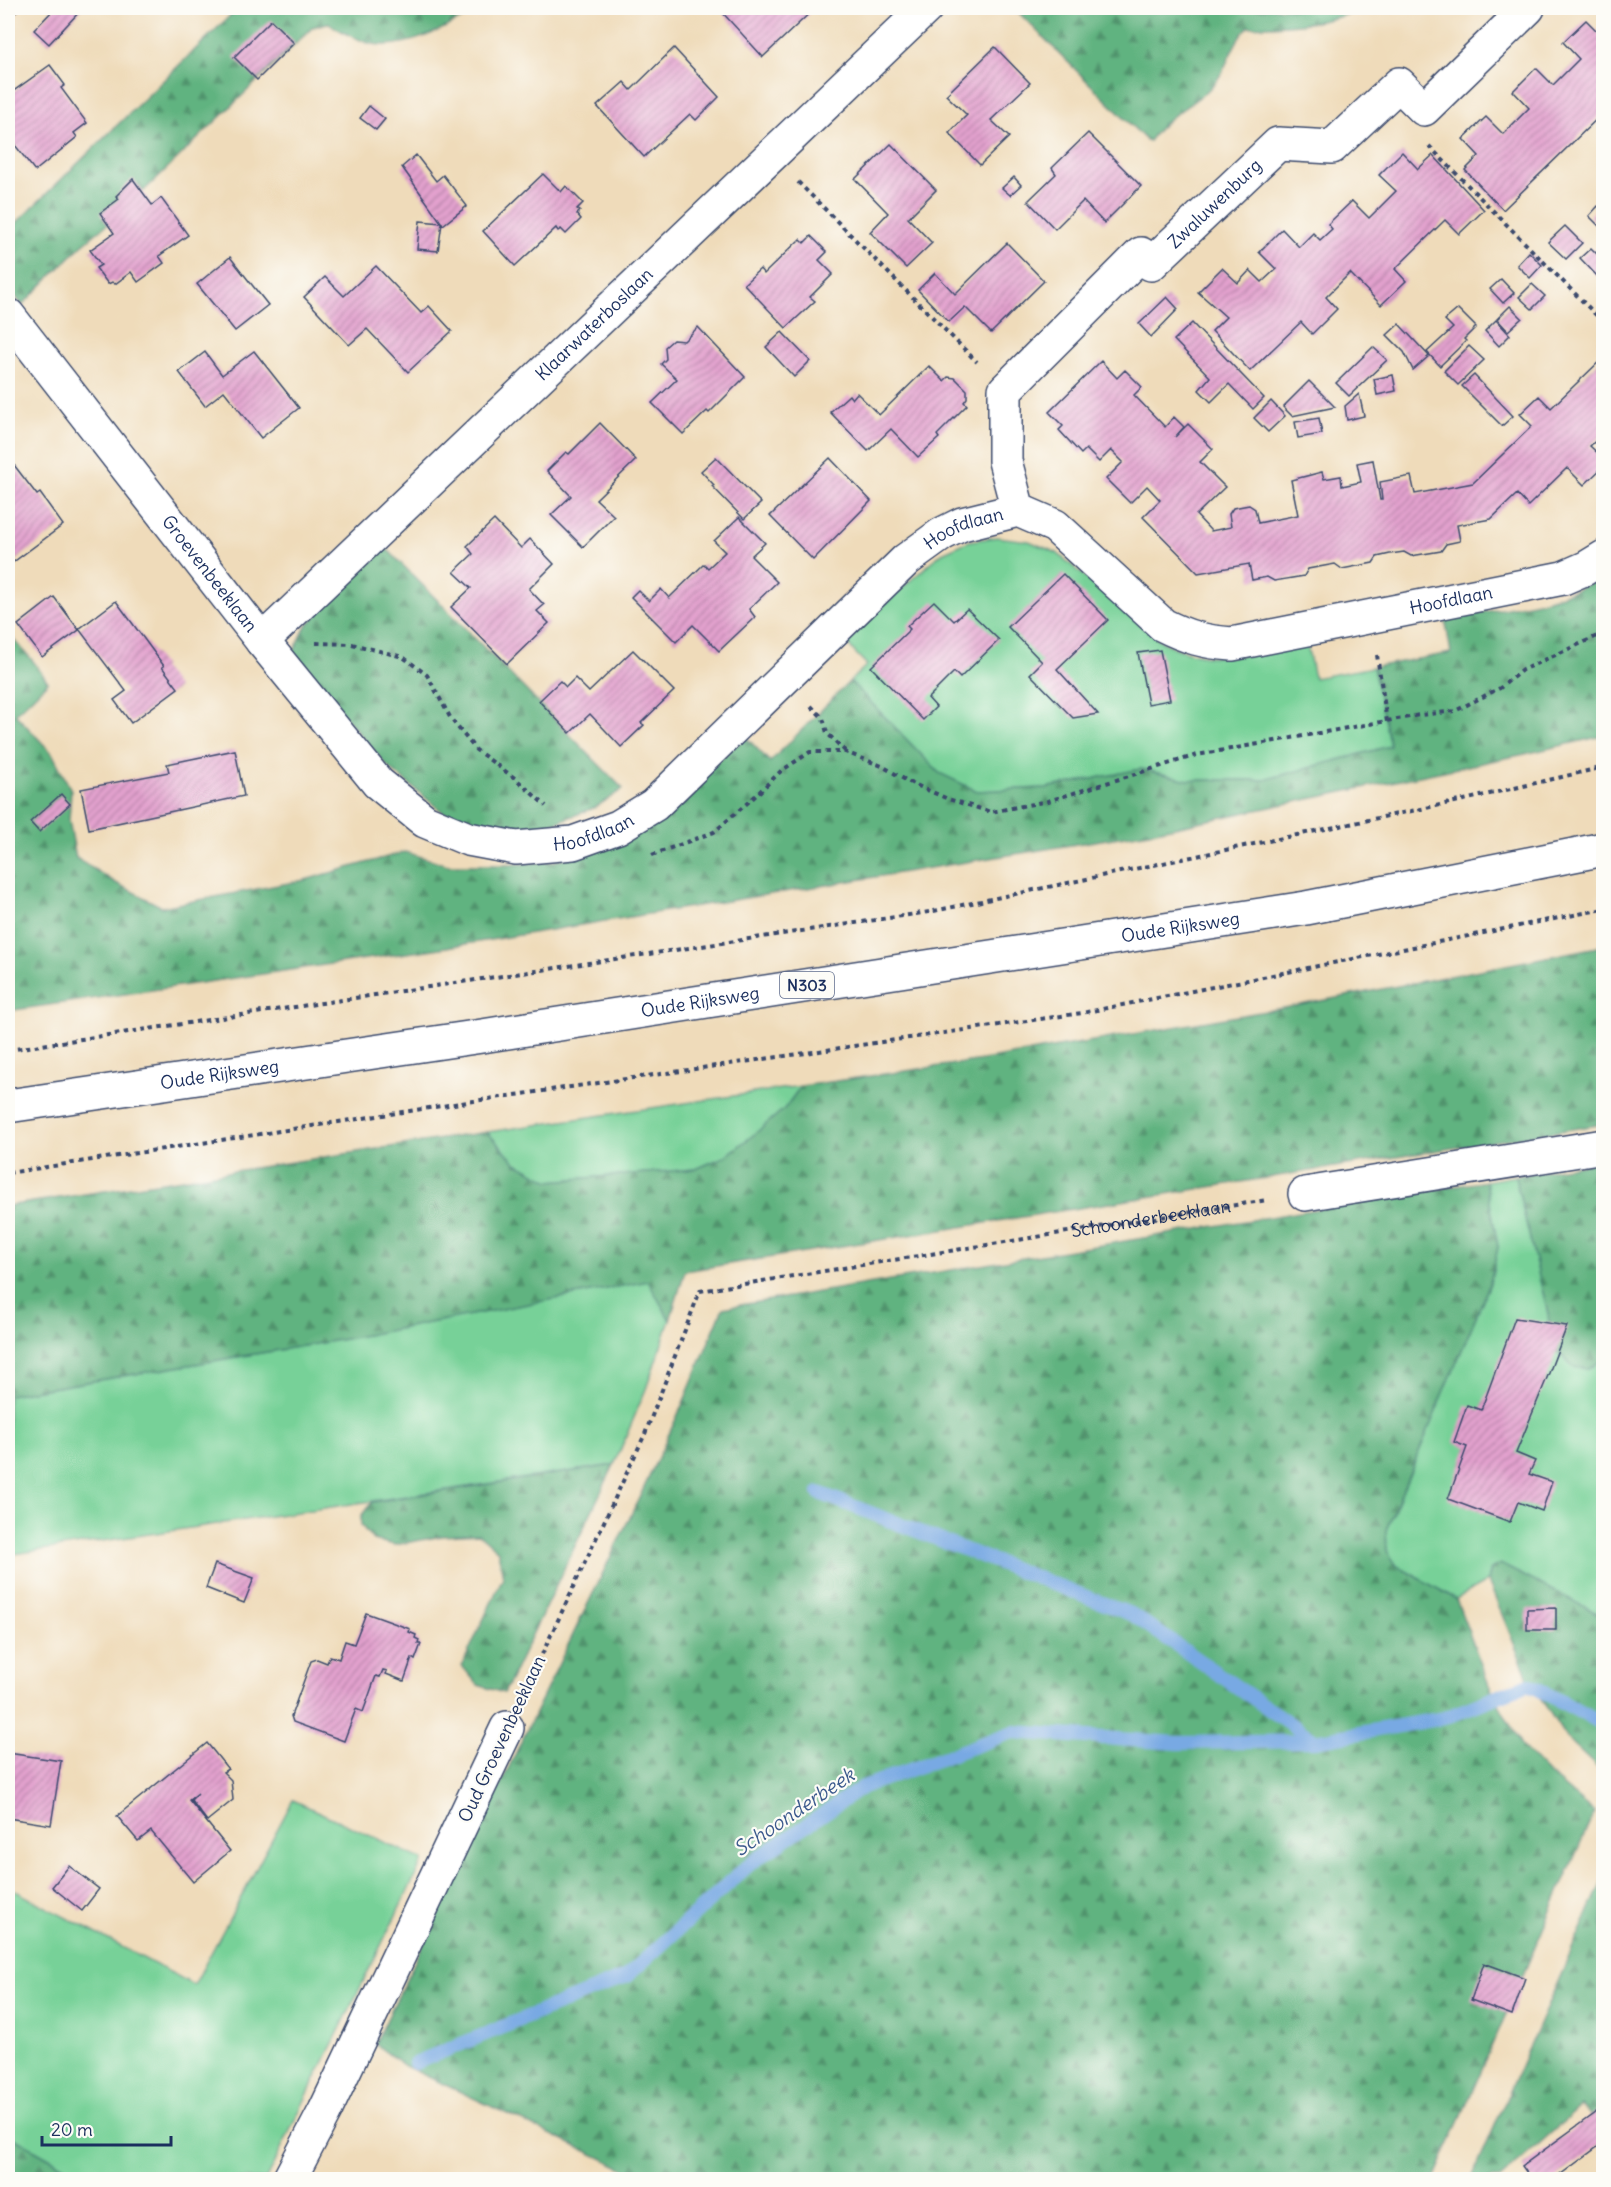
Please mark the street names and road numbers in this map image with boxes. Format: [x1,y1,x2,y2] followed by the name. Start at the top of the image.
[1163,154,1266,253] street label: Zwaluwenburg
[530,263,657,385] street label: Klaarwaterboslaan
[919,502,1006,554] street label: Hoofdlaan
[157,510,263,637] street label: Groevenbeeklaan
[1407,580,1495,619] street label: Hoofdlaan
[552,808,638,856] street label: Hoofdlaan
[1119,906,1241,948] street label: Oude Rijksweg
[780,972,834,998] road number: N303
[639,981,761,1022] street label: Oude Rijksweg
[159,1054,281,1094] street label: Oude Rijksweg
[1069,1194,1232,1242] street label: Schoonderbeeklaan
[453,1652,550,1826] street label: Oud Groevenbeeklaan

